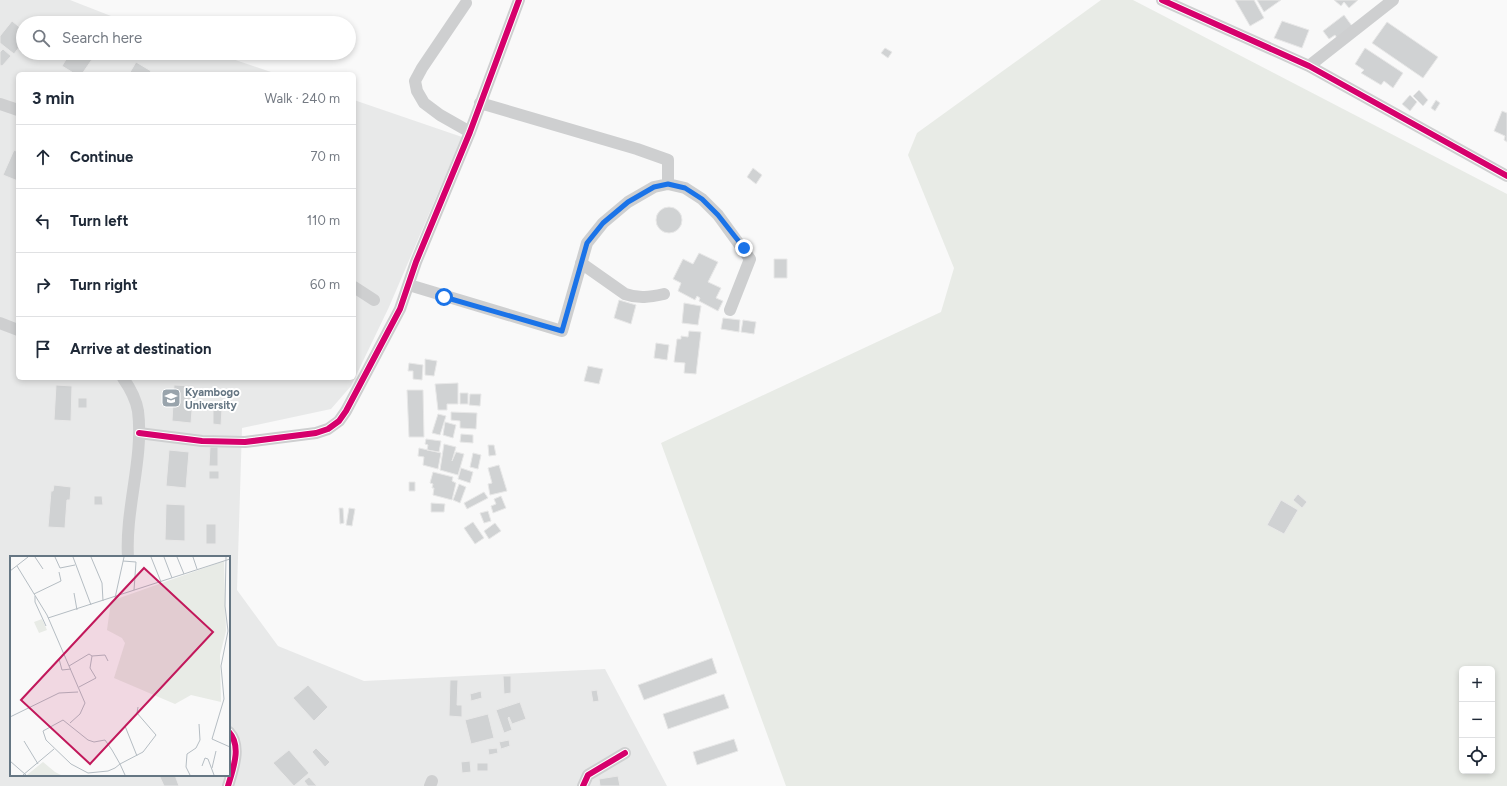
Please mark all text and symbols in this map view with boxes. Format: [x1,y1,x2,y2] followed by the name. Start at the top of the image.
[16,16,356,60] search box
[30,27,52,49] icon: search
[62,29,142,47] text: Search here
[32,88,74,108] text: 3 min
[265,91,340,106] text: Walk · 240 m
[32,146,54,168] icon: ahead
[70,148,133,166] text: Continue
[310,149,340,164] text: 70 m
[32,210,54,232] icon: left
[70,212,128,230] text: Turn left
[307,213,340,228] text: 110 m
[735,239,753,257] route end
[32,274,54,296] icon: right
[70,276,138,294] text: Turn right
[310,277,340,292] text: 60 m
[435,288,453,306] route start
[32,338,54,360] icon: arrive
[70,340,211,358] text: Arrive at destination
[185,386,240,412] place label: Kyambogo University
[160,387,182,409] school or university icon: Kyambogo University
[10,556,230,776] inset map
[1459,666,1495,774] map controls
[1459,666,1495,702] button: +
[1459,702,1495,738] button: −
[1459,738,1495,774] button: locate

